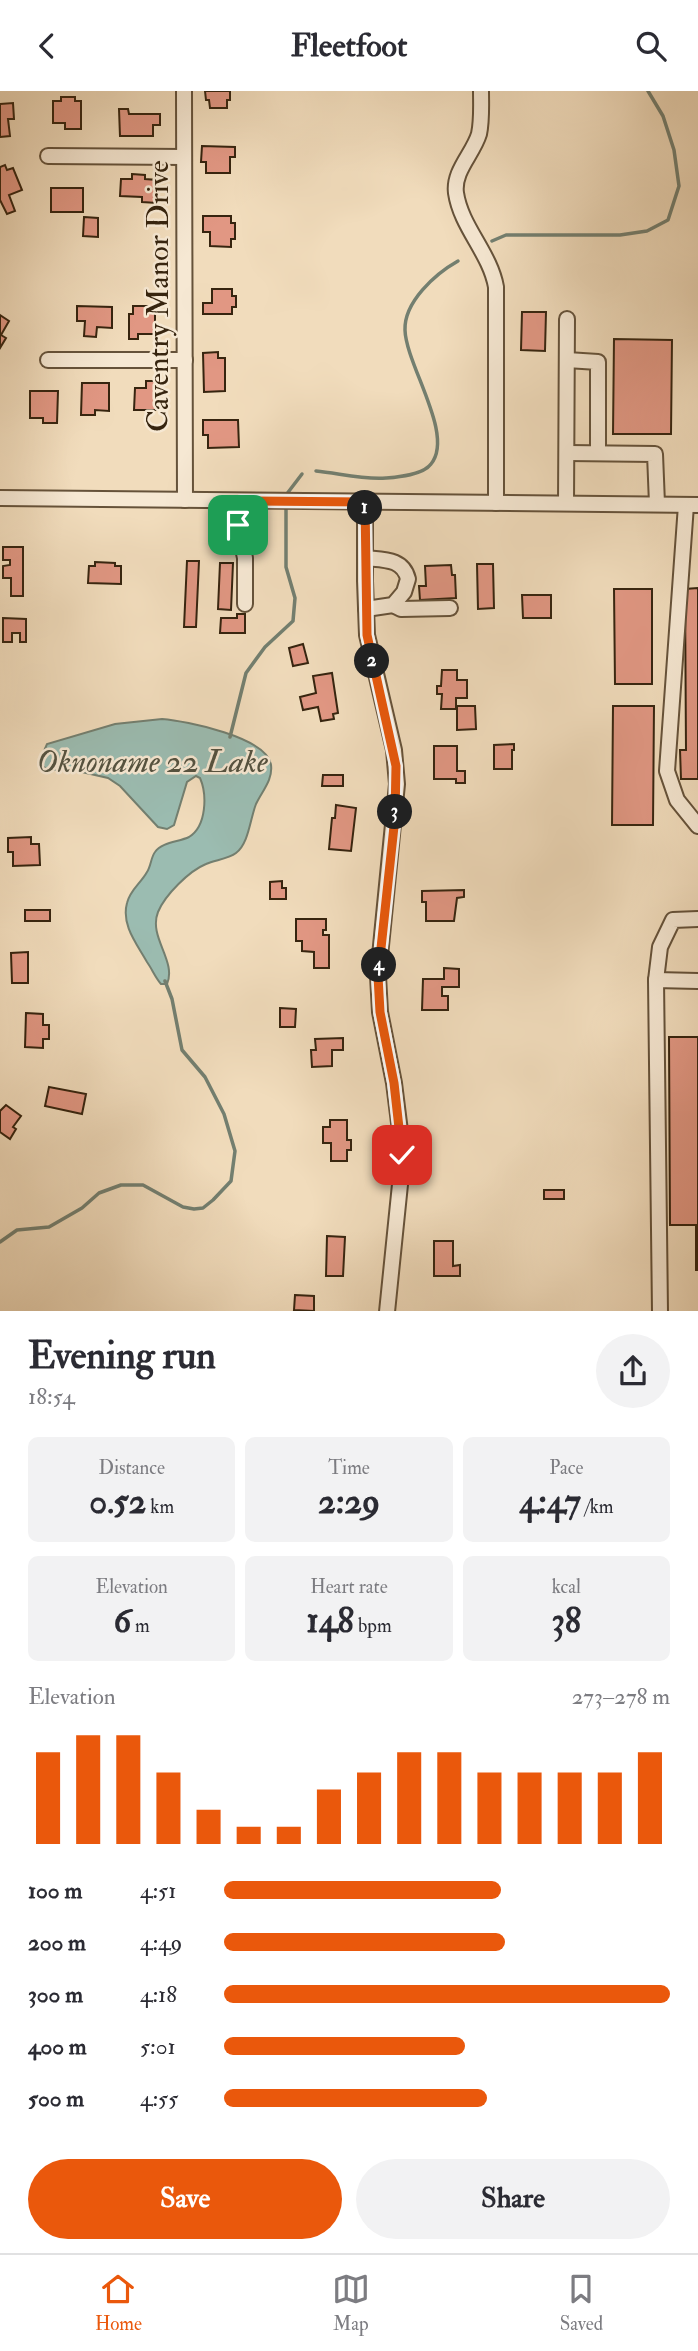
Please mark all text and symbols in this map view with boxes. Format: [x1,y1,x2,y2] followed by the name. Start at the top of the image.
[291,26,407,66] text: Fleetfoot
[28,27,66,65] icon: back
[632,27,670,65] icon: search
[140,160,177,432] street label: Caventry Manor Drive
[348,491,382,525] pin: 1
[208,495,268,555] pin
[361,495,368,519] text: 1
[219,506,257,544] icon: arrive
[354,643,390,679] pin: 2
[367,648,376,672] text: 2
[36,742,268,782] water label: Oknoname 22 Lake
[378,795,412,829] pin: 3
[391,799,398,823] text: 3
[362,947,396,983] pin: 4
[373,952,384,976] text: 4
[372,1125,432,1185] pin
[383,1136,421,1174] icon: check
[28,1332,216,1380] text: Evening run
[596,1334,670,1408] button: share
[28,1382,75,1411] text: 18:54
[98,1456,165,1480] text: Distance
[328,1456,370,1480] text: Time
[549,1456,583,1480] text: Pace
[89,1480,146,1524] text: 0.52
[318,1480,380,1524] text: 2:29
[519,1480,581,1524] text: 4:47
[146,1495,174,1519] text: km
[581,1495,614,1519] text: /km
[95,1575,168,1599] text: Elevation
[310,1575,388,1599] text: Heart rate
[552,1575,581,1599] text: kcal
[113,1599,131,1643] text: 6
[306,1599,354,1643] text: 148
[551,1599,581,1643] text: 38
[131,1614,150,1638] text: m
[354,1614,392,1638] text: bpm
[28,1682,116,1711] text: Elevation
[572,1682,670,1711] text: 273–278 m
[28,1876,82,1905] text: 100 m
[140,1876,176,1905] text: 4:51
[28,1928,86,1957] text: 200 m
[140,1928,182,1957] text: 4:49
[28,1980,83,2009] text: 300 m
[140,1980,177,2009] text: 4:18
[28,2032,87,2061] text: 400 m
[140,2032,176,2061] text: 5:01
[28,2084,84,2113] text: 500 m
[140,2084,178,2113] text: 4:55
[28,2159,342,2239] button: Save
[356,2159,670,2239] button: Share
[95,2270,142,2336] tab: Home
[332,2270,370,2336] tab: Map
[560,2270,603,2336] tab: Saved

